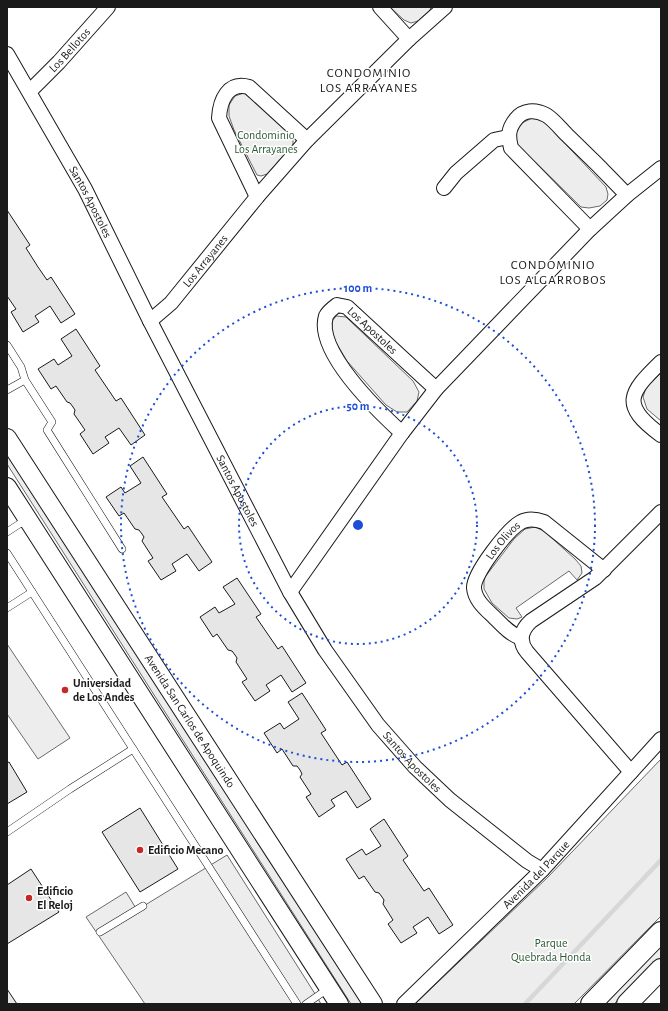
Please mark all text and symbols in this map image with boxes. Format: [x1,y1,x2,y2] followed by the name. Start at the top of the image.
[47,26,92,74] street label: Los Bellotos
[320,67,418,95] district label: CONDOMINIO LOS ARRAYANES
[234,129,298,156] park label: Condominio Los Arrayanes
[67,164,114,240] street label: Santos Apostoles
[181,232,230,289] street label: Los Arrayanes
[499,259,607,287] district label: CONDOMINIO LOS ALGARROBOS
[344,282,372,294] text: 100 m
[345,305,400,356] street label: Los Apostoles
[347,400,370,412] text: 50 m
[214,453,261,528] street label: Santos Apostoles
[351,518,365,532] centre of rings
[483,519,522,562] street label: Los Olivos
[143,652,237,790] street label: Avenida San Carlos de Apoquindo
[73,677,135,703] place label: Universidad de Los Andes
[60,685,70,695] marker: Universidad de Los Andes
[381,729,444,795] street label: Santos Apostoles
[500,838,572,911] street label: Avenida del Parque
[148,844,224,856] place label: Edificio Mecano
[135,845,145,855] marker: Edificio Mecano
[37,885,73,912] place label: Edificio El Reloj
[24,893,34,903] marker: Edificio El Reloj
[511,937,591,964] park label: Parque Quebrada Honda

